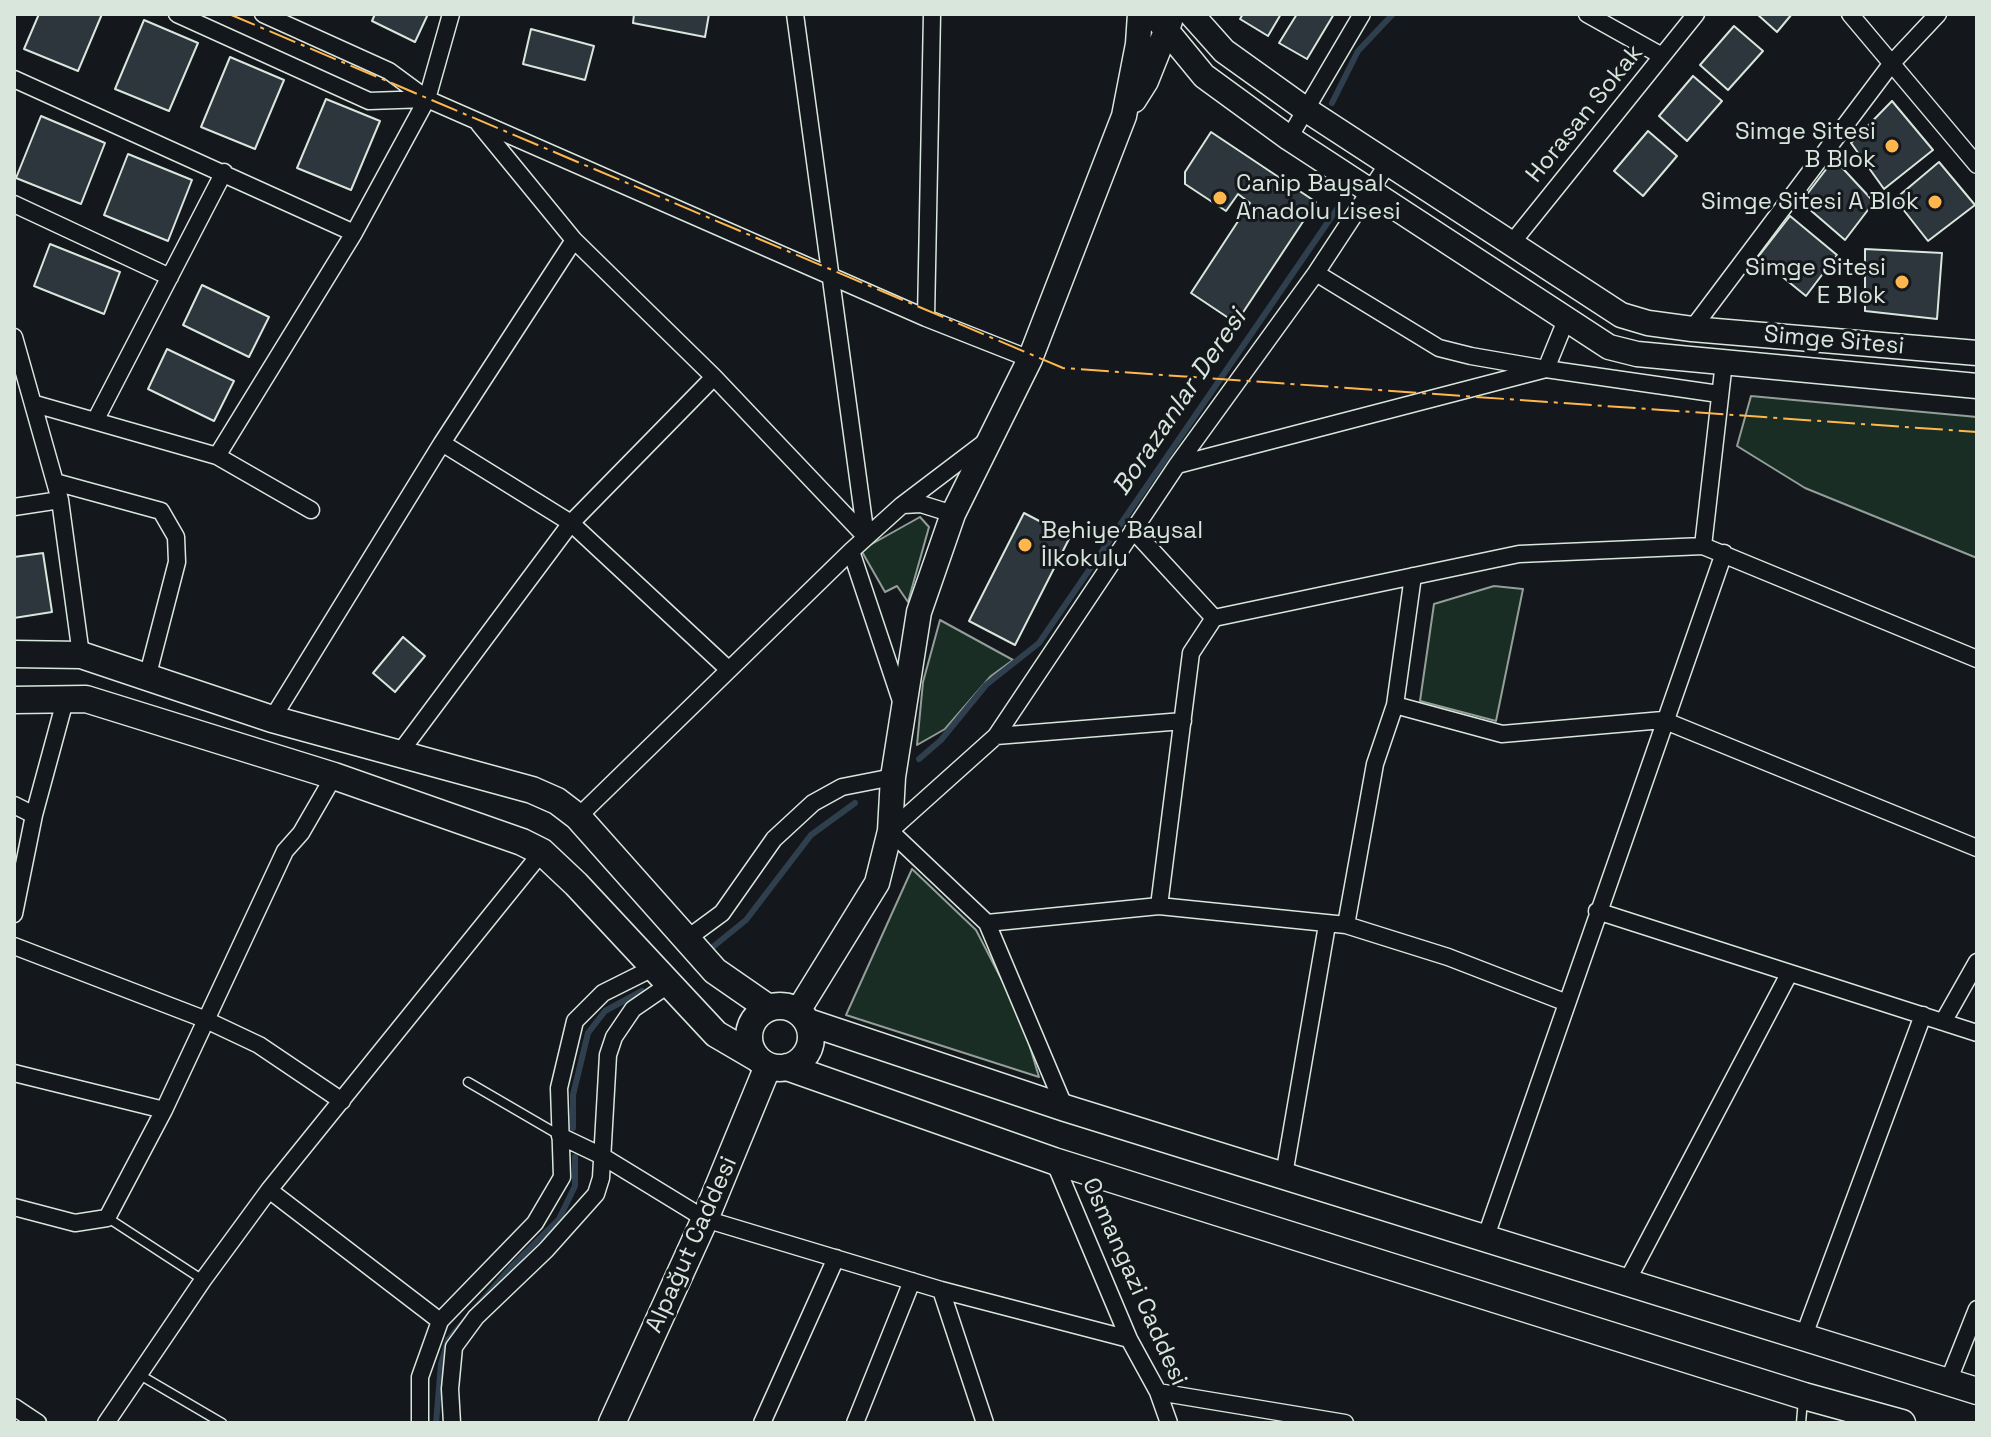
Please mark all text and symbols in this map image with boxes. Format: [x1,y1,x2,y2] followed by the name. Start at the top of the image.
[1521,39,1649,189] street label: Horasan Sokak
[1735,118,1876,174] place label: Simge Sitesi B Blok
[1883,137,1901,155] marker: Simge Sitesi B Blok
[1236,170,1401,226] place label: Canip Baysal Anadolu Lisesi
[1701,188,1919,216] place label: Simge Sitesi A Blok
[1211,189,1229,207] marker: Canip Baysal Anadolu Lisesi
[1926,193,1944,211] marker: Simge Sitesi A Blok
[1745,254,1886,310] place label: Simge Sitesi E Blok
[1893,273,1911,291] marker: Simge Sitesi E Blok
[1106,304,1254,502] water label: Borazanlar Deresi
[1763,321,1905,361] street label: Simge Sitesi
[1041,517,1203,573] place label: Behiye Baysal İlkokulu
[1016,536,1034,554] marker: Behiye Baysal İlkokulu
[640,1152,744,1338] street label: Alpağut Caddesi
[1075,1174,1193,1390] street label: Osmangazi Caddesi

